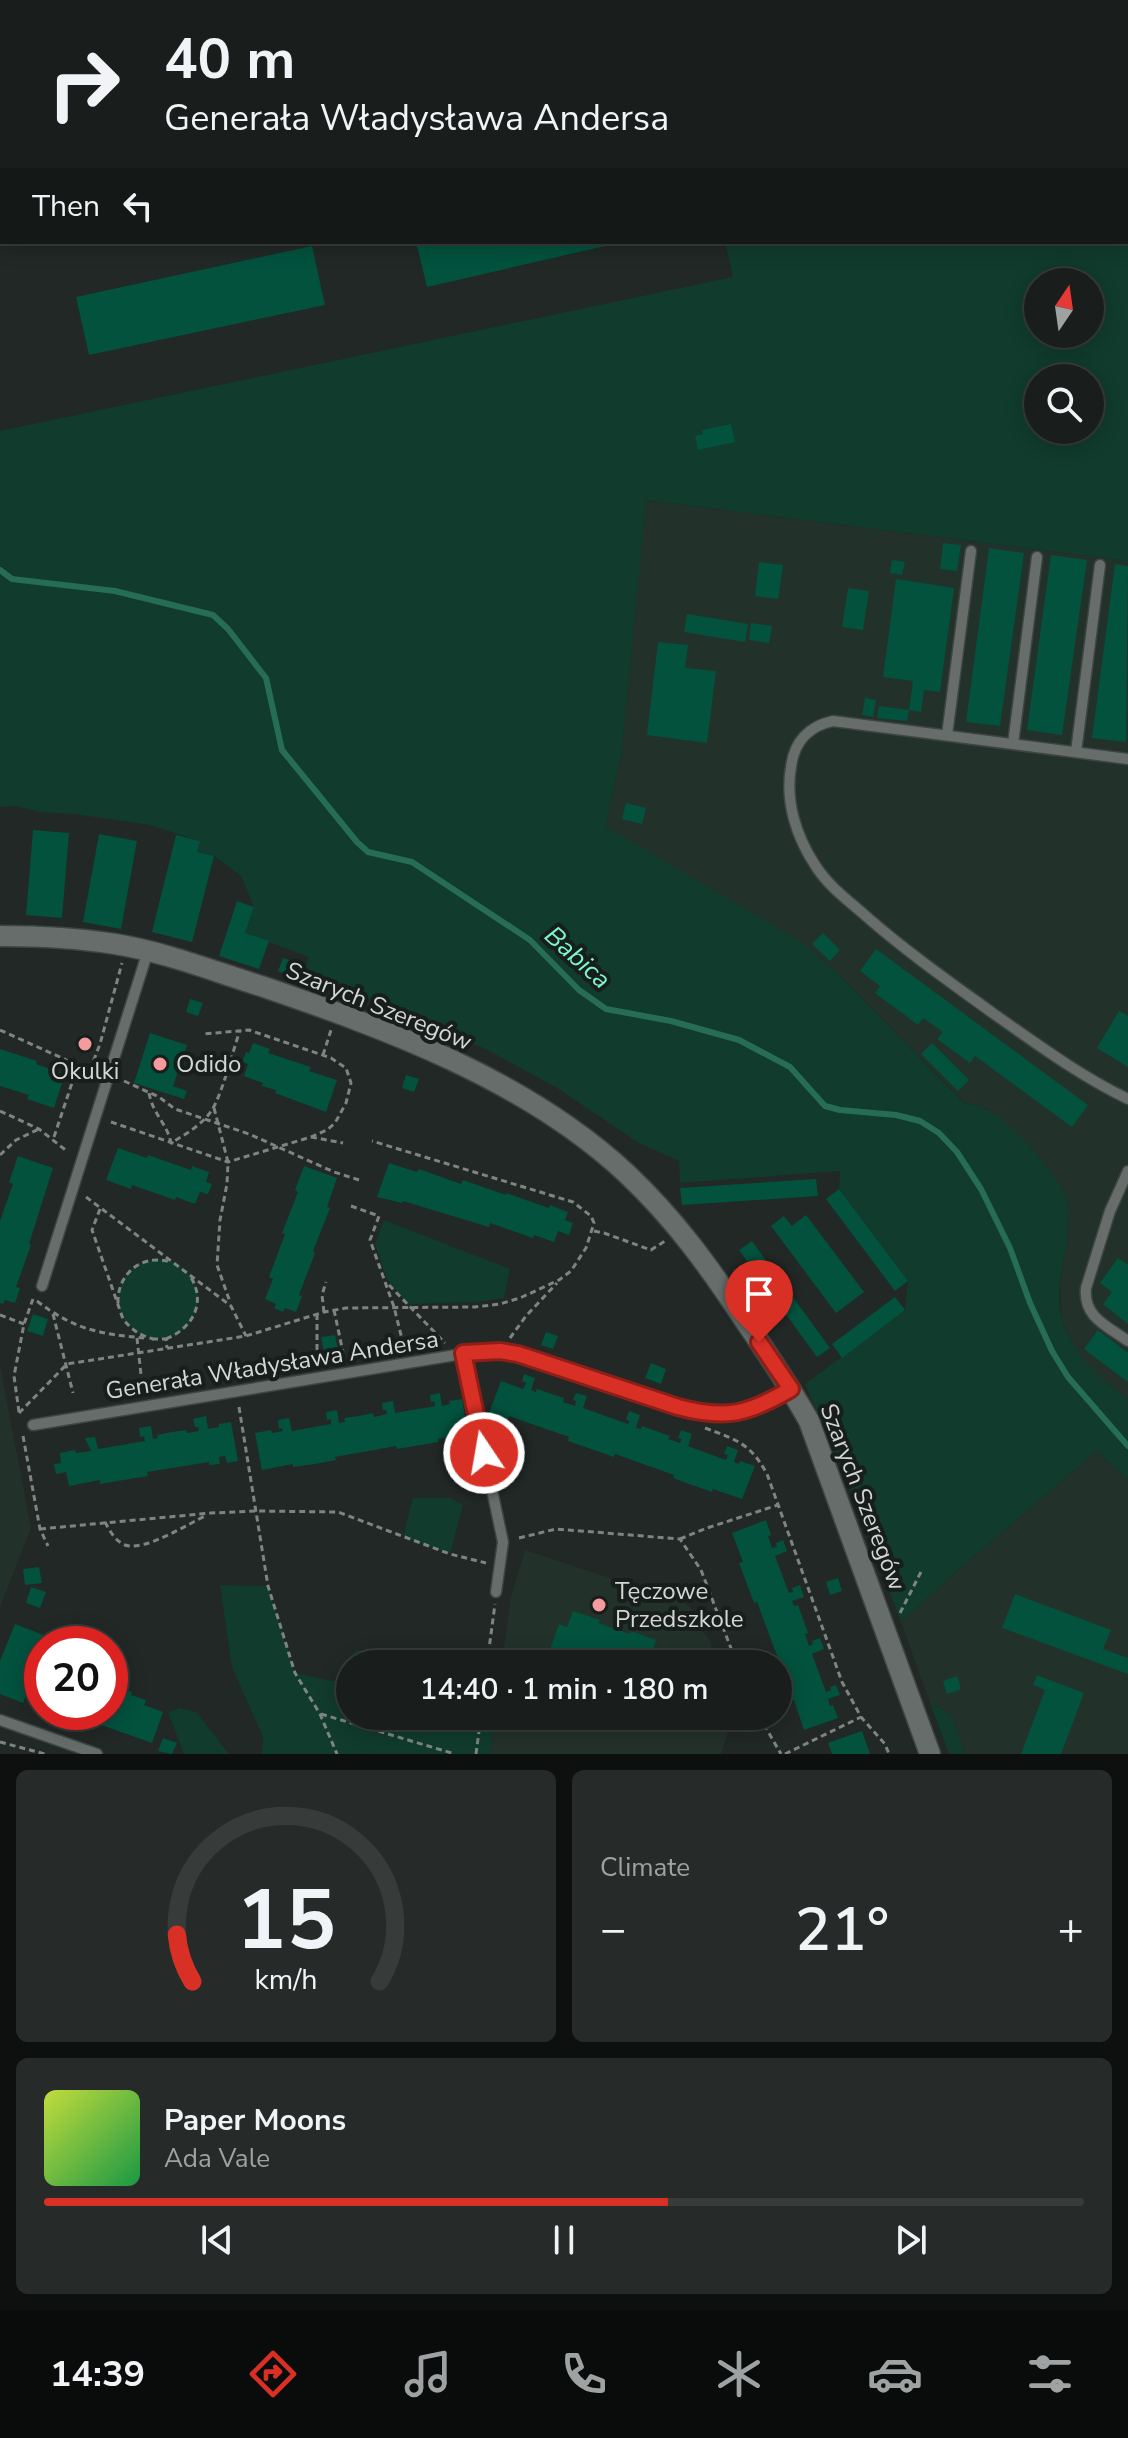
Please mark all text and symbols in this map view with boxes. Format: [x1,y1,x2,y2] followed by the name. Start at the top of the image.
[164,21,295,98] text: 40 m
[32,32,136,136] icon: right
[164,94,669,143] text: Generała Władysława Andersa
[116,184,160,228] icon: left
[32,186,100,227] text: Then
[1024,268,1104,348] north arrow
[1024,268,1104,444] map controls
[1024,364,1104,444] button: search
[537,918,618,997] water label: Babica
[281,954,477,1058] street label: Szarych Szeregów
[76,1035,94,1053] marker: Okulki
[176,1048,241,1080] place label: Odido
[51,1055,119,1087] place label: Okulki
[151,1055,169,1073] marker: Odido
[725,1260,793,1342] pin
[737,1272,781,1316] icon: arrive
[103,1323,441,1407] street label: Generała Władysława Andersa
[813,1399,913,1595] street label: Szarych Szeregów
[442,1411,526,1495] position arrow
[615,1575,744,1635] place label: Tęczowe Przedszkole
[590,1596,608,1614] marker: Tęczowe Przedszkole
[24,1626,128,1730] speed limit sign: 20
[419,1669,709,1710] text: 14:40 · 1 min · 180 m
[600,1850,690,1885] text: Climate
[236,1864,336,1977] text: 15
[795,1889,889,1971] text: 21°
[600,1900,626,1960] text: −
[1058,1900,1084,1960] text: +
[255,1960,317,1999] text: km/h
[164,2100,346,2141] text: Paper Moons
[164,2141,270,2176] text: Ada Vale
[195,2218,239,2262] icon: previous
[542,2218,586,2262] icon: pause
[889,2218,933,2262] icon: next
[245,2346,301,2402] icon: directions
[400,2346,456,2402] icon: music
[556,2346,612,2402] icon: phone
[711,2346,767,2402] icon: climate
[867,2346,923,2402] icon: car
[1022,2346,1078,2402] icon: filters
[50,2350,145,2399] text: 14:39

